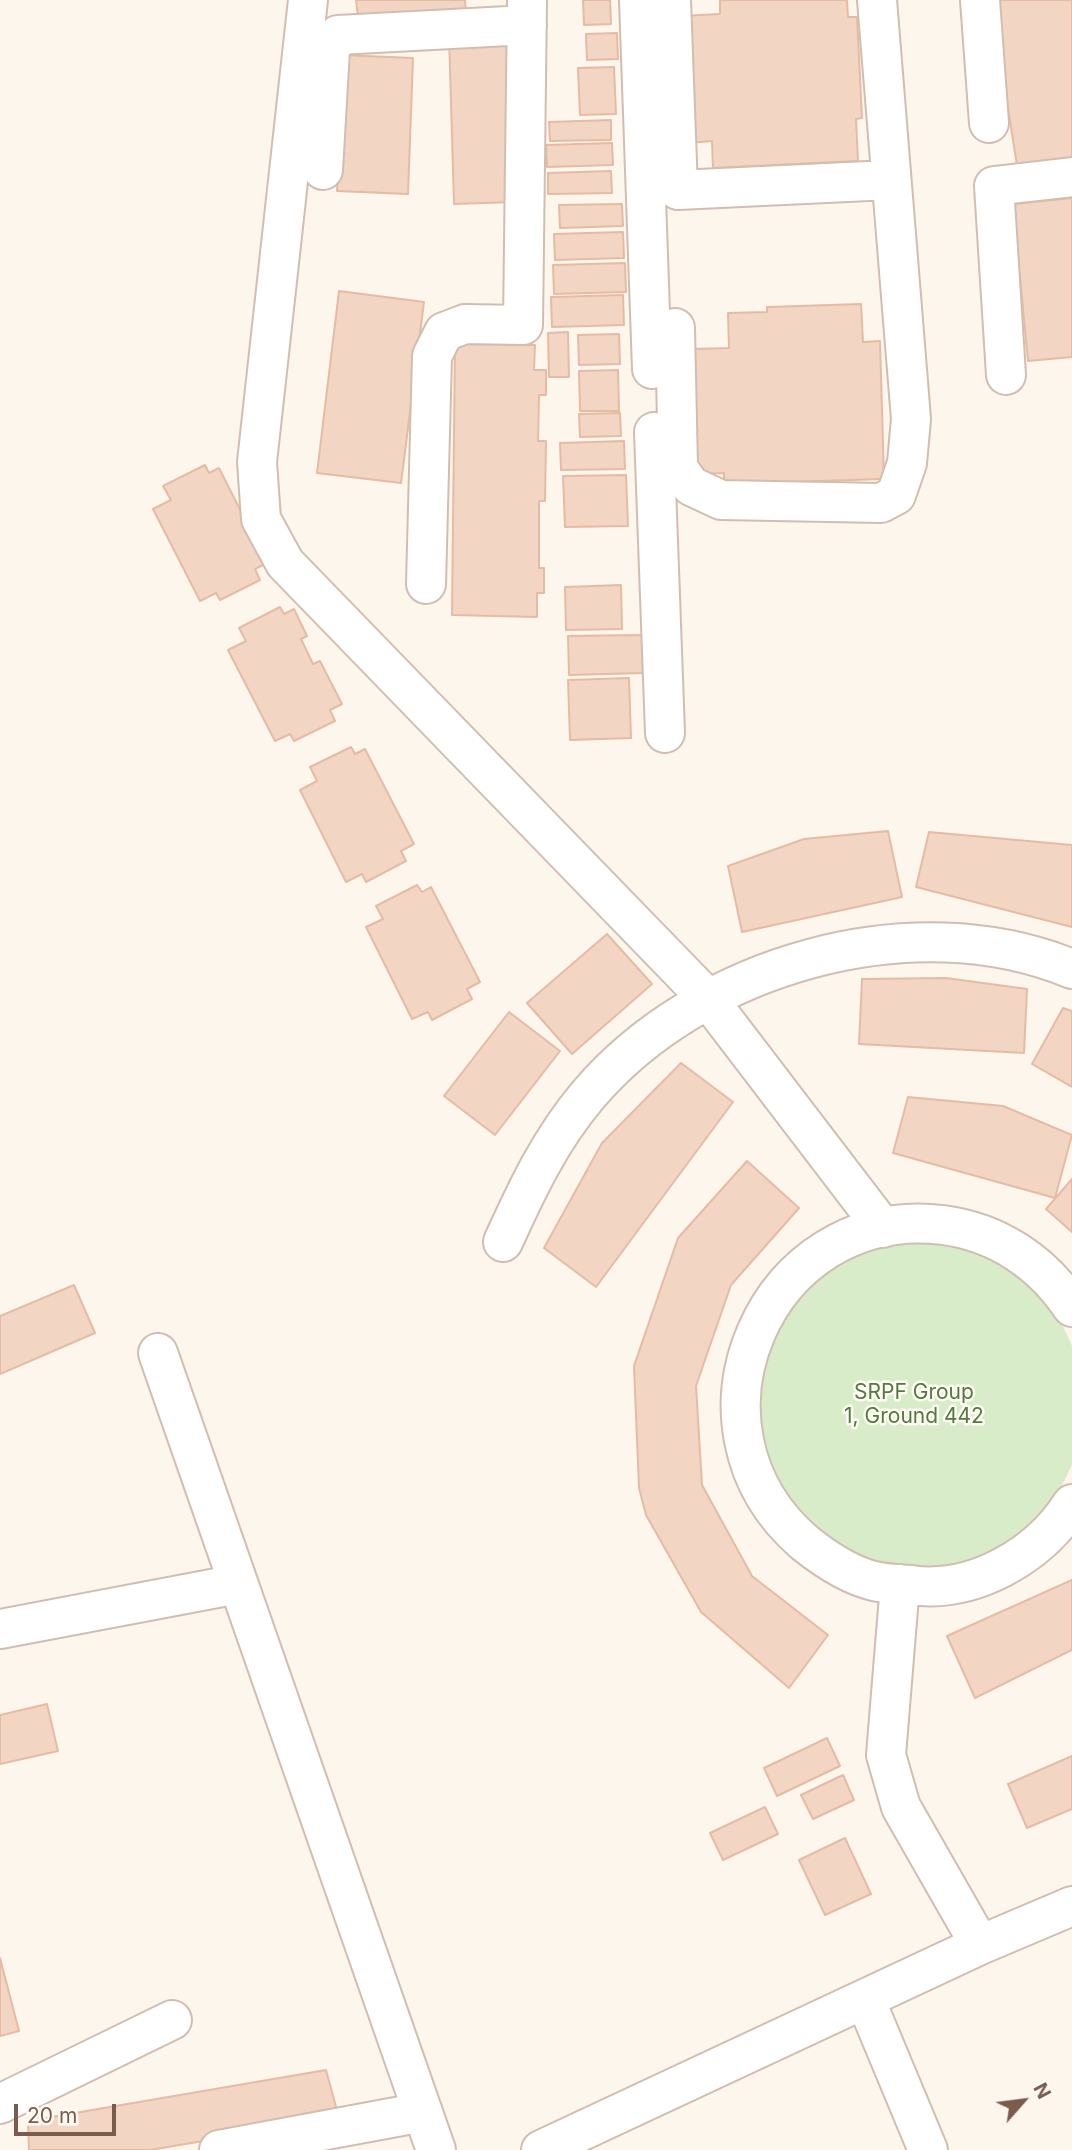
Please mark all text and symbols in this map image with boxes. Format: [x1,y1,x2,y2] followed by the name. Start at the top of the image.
[844,1380,984,1430] park label: SRPF Group 1, Ground 442
[988,2066,1058,2136] north arrow
[1028,2079,1056,2103] text: N
[18,2090,119,2134] scale bar
[27,2103,77,2128] text: 20 m

